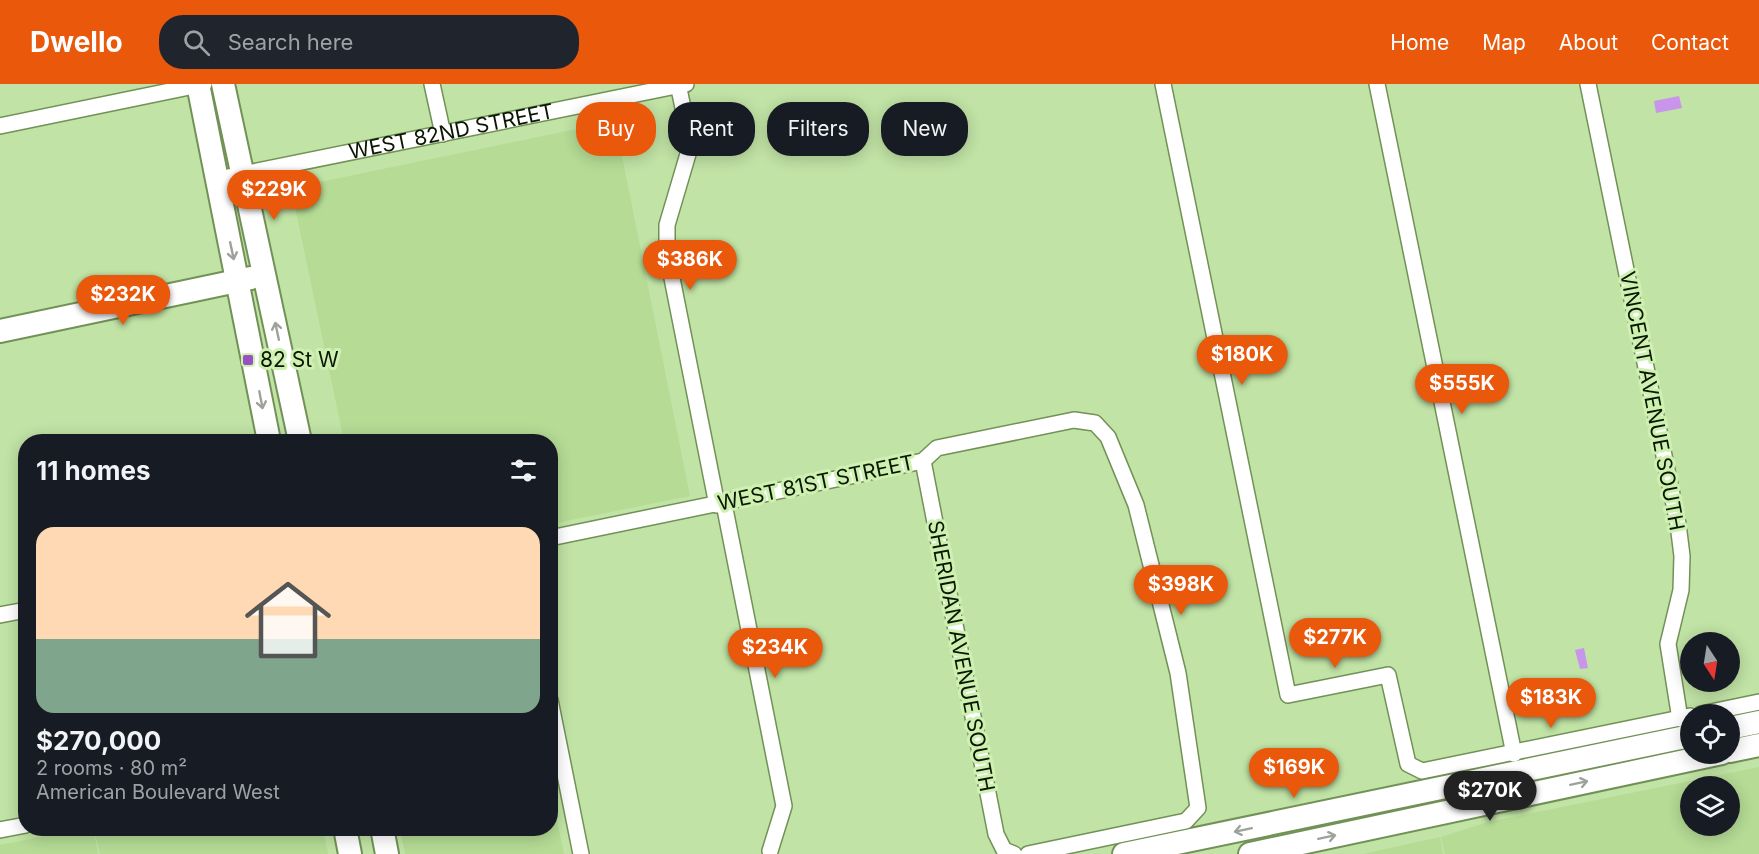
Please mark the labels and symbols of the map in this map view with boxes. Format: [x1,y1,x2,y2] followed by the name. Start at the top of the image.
[347,98,556,164] street label: WEST 82ND STREET
[232,170,316,221] pin: $229K
[227,240,238,260] one-way arrow
[648,240,732,291] pin: $386K
[1615,269,1690,533] street label: VINCENT AVENUE SOUTH
[81,275,165,326] pin: $232K
[270,322,282,341] one-way arrow
[1200,335,1284,386] pin: $180K
[260,347,339,372] place label: 82 St W
[241,353,255,367] marker: 82 St W
[1420,364,1504,415] pin: $555K
[256,390,267,409] one-way arrow
[715,449,916,516] street label: WEST 81ST STREET
[923,518,1000,794] street label: SHERIDAN AVENUE SOUTH
[1139,565,1223,616] pin: $398K
[1293,618,1377,669] pin: $277K
[733,628,817,679] pin: $234K
[1680,632,1740,692] north arrow
[1509,678,1593,729] pin: $183K
[1252,748,1336,799] pin: $169K
[1448,771,1532,822] pin: $270K
[1570,776,1589,788] one-way arrow
[1234,825,1254,836] one-way arrow
[1318,831,1337,843] one-way arrow

